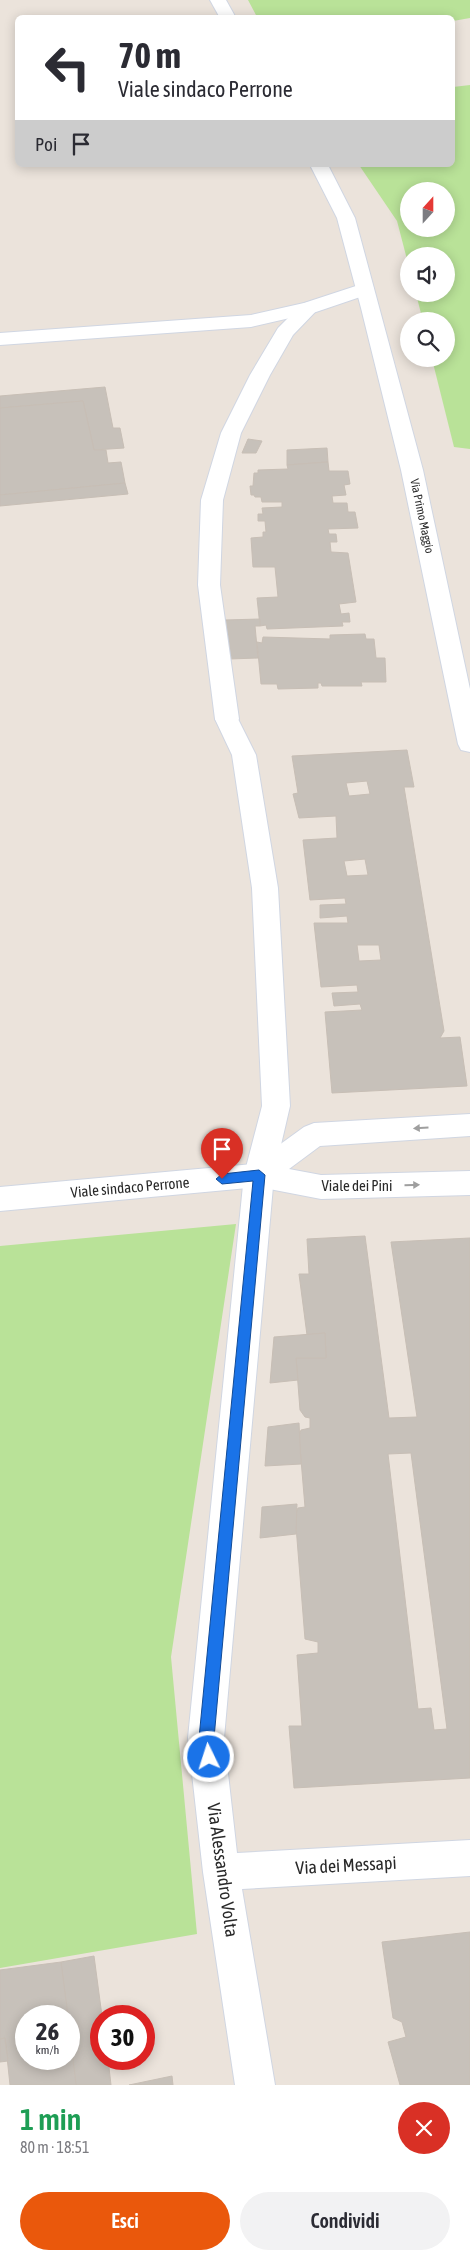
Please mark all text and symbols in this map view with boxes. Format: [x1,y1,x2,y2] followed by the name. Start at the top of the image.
[35,35,100,100] icon: left
[118,35,181,75] text: 70 m
[118,76,293,102] text: Viale sindaco Perrone
[67,130,95,158] icon: arrive
[35,133,57,155] text: Poi
[400,182,455,238] north arrow
[400,182,455,367] map controls
[400,247,455,302] button: sound
[400,312,455,367] button: search
[407,477,437,555] street label: Via Primo Maggio
[413,1125,429,1133] one-way arrow
[201,1128,243,1179] pin
[208,1135,236,1163] icon: arrive
[70,1173,190,1201] street label: Viale sindaco Perrone
[321,1177,393,1194] street label: Viale dei Pini
[404,1181,420,1189] one-way arrow
[182,1730,234,1782] position arrow
[203,1802,243,1938] street label: Via Alessandro Volta
[295,1852,397,1878] street label: Via dei Messapi
[90,2005,155,2070] speed limit sign: 30
[36,2017,59,2045] text: 26
[36,2043,59,2057] text: km/h
[20,2102,81,2136] text: 1 min
[398,2102,450,2154] button: close
[20,2138,90,2156] text: 80 m · 18:51
[20,2192,230,2250] button: Esci
[240,2192,450,2250] button: Condividi

